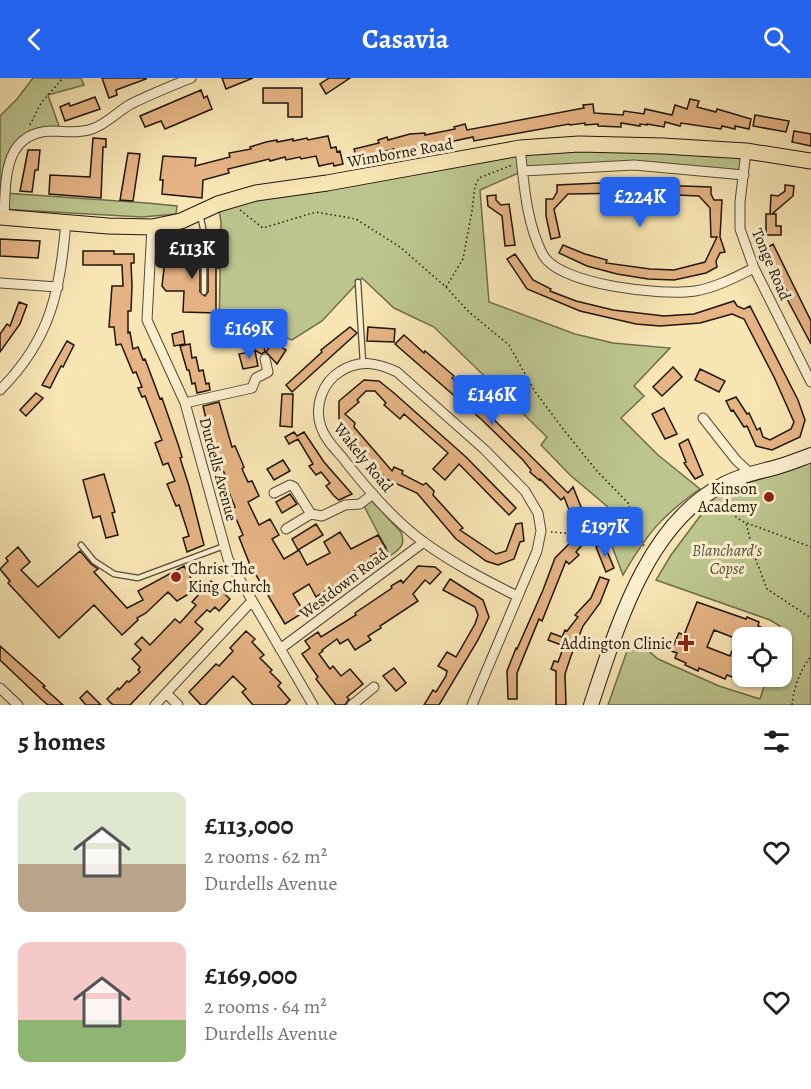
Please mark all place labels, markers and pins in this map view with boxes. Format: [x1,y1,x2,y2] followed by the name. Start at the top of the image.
[598,177,682,228] pin: £224K
[150,229,234,280] pin: £113K
[207,309,291,360] pin: £169K
[450,375,534,426] pin: £146K
[697,478,758,518] place label: Kinson Academy
[762,490,776,504] marker: Kinson Academy
[563,507,647,558] pin: £197K
[188,558,271,598] place label: Christ The King Church
[169,570,183,584] marker: Christ The King Church
[560,633,672,655] place label: Addington Clinic
[677,634,695,652] marker: Addington Clinic

